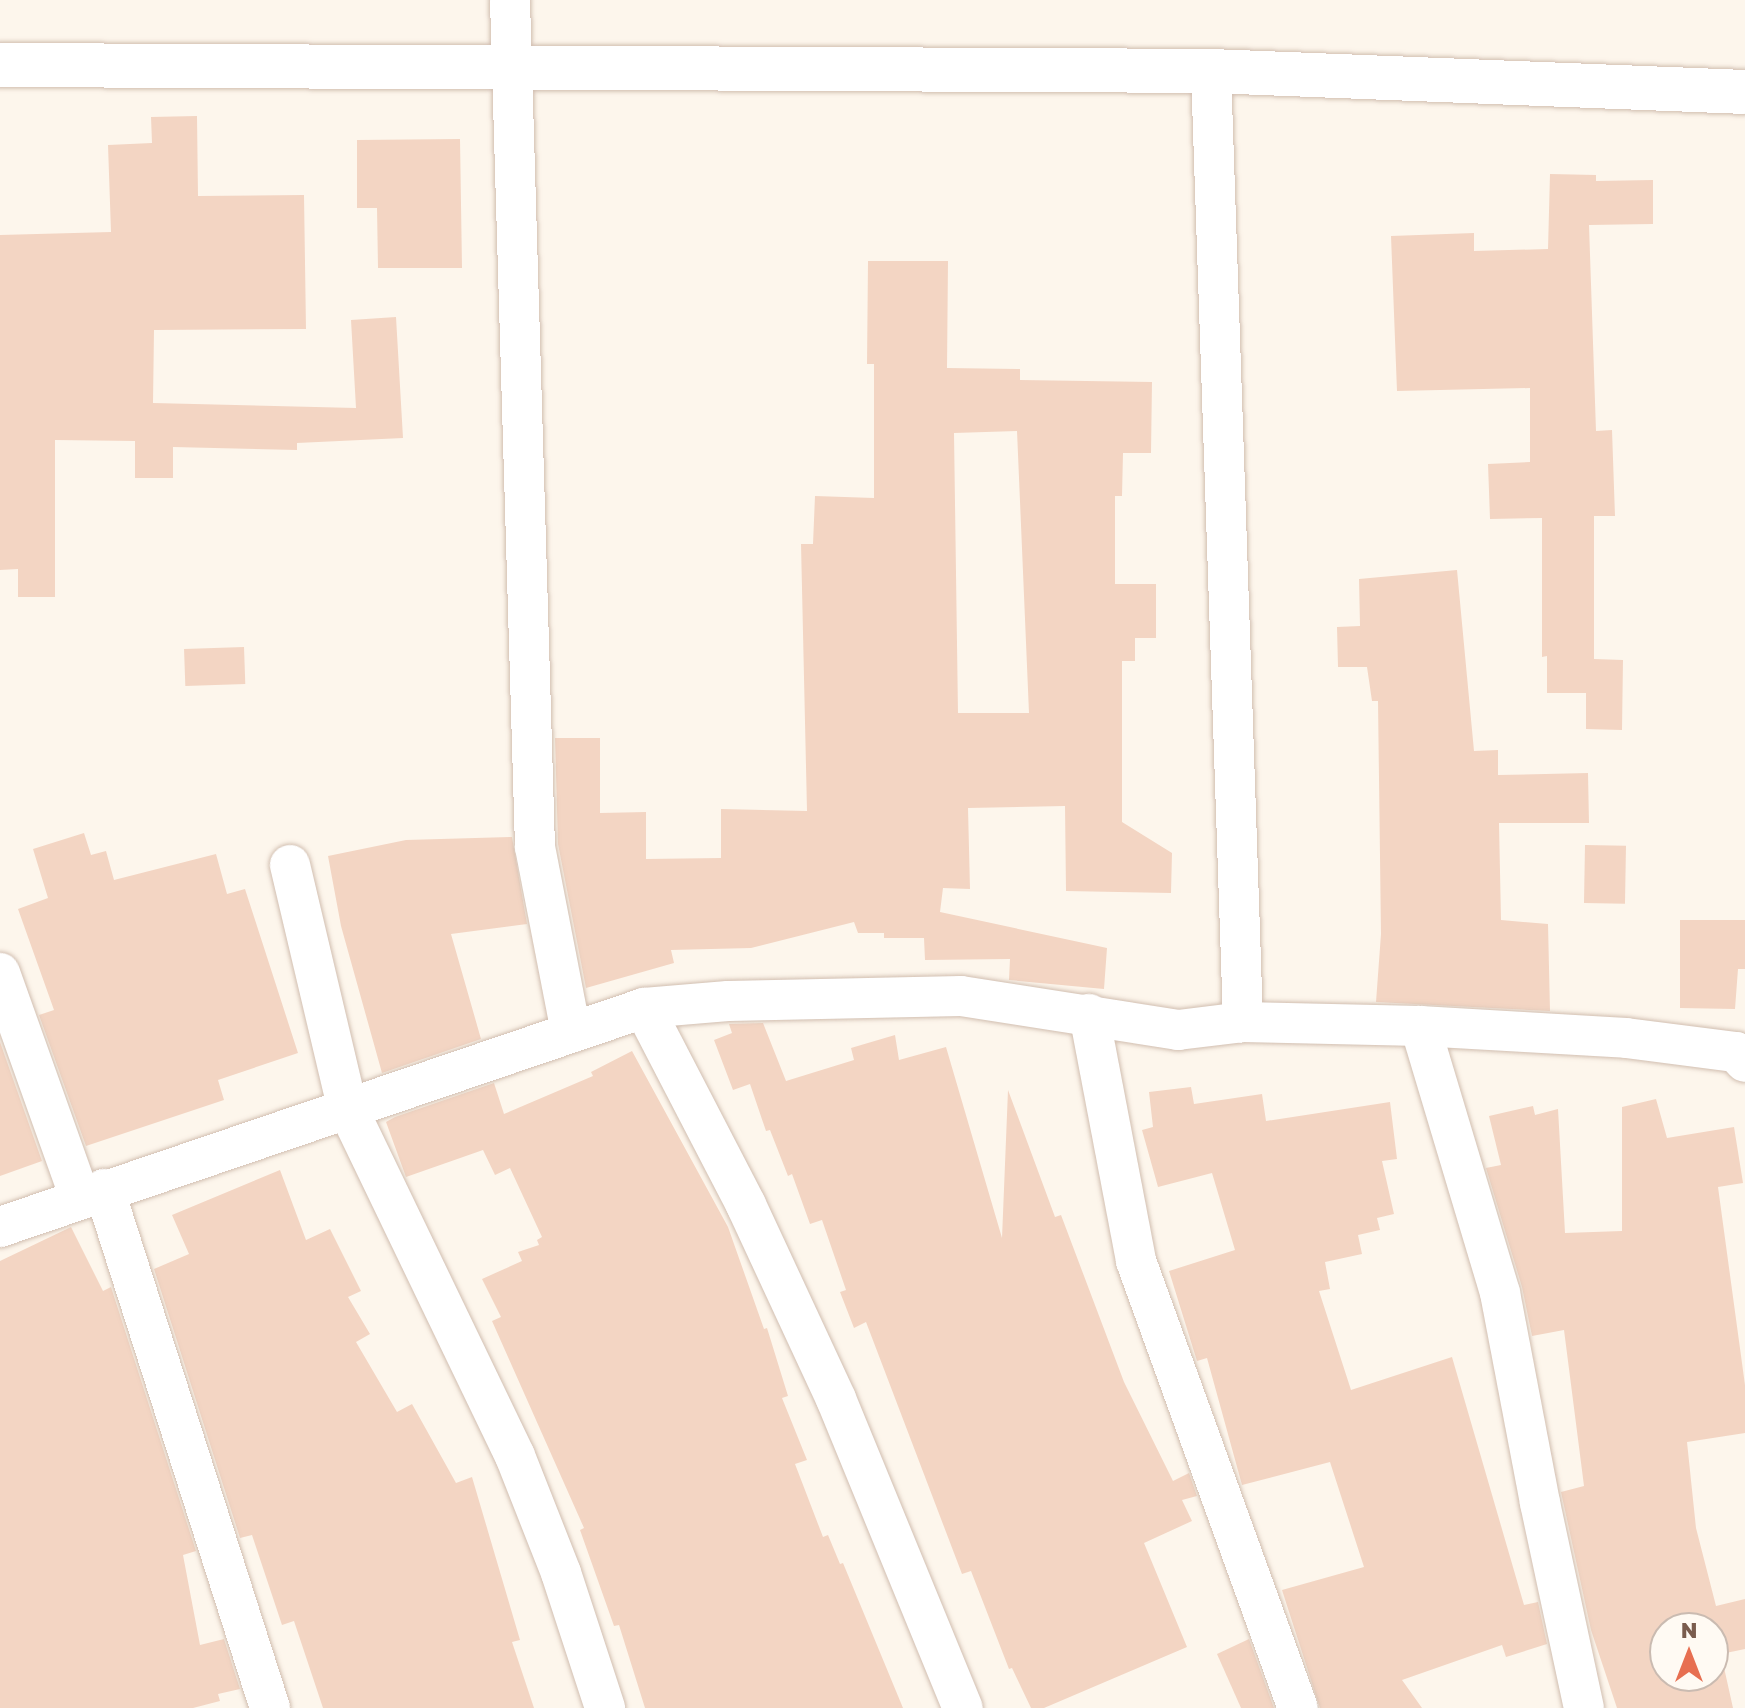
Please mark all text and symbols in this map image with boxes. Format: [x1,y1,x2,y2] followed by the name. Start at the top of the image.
[1649,1612,1729,1692] north arrow
[1681,1616,1697,1643] text: N

